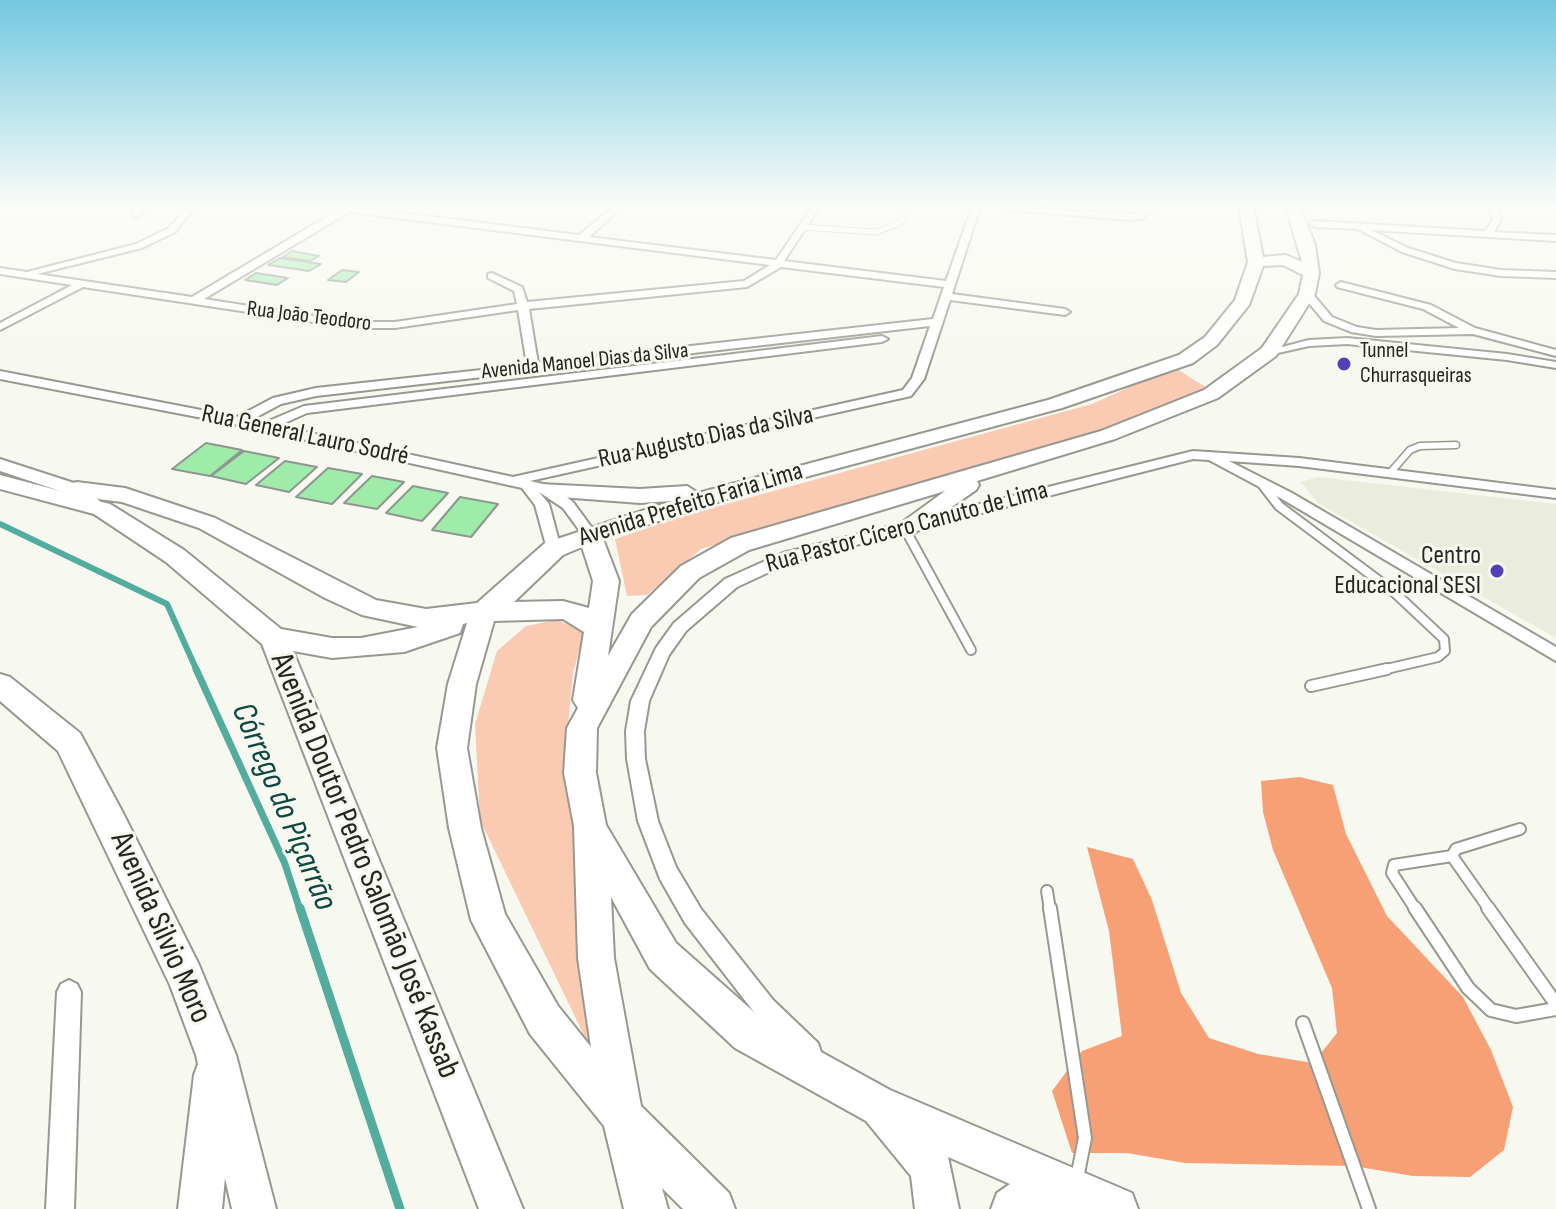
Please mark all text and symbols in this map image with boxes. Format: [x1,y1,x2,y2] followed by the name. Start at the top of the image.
[245,296,373,338] street label: Rua João Teodoro
[480,338,690,386] street label: Avenida Manoel Dias da Silva
[1360,338,1472,390] place label: Tunnel Churrasqueiras
[1335,355,1353,373] marker: Tunnel Churrasqueiras
[199,399,411,473] street label: Rua General Lauro Sodré
[596,400,816,476] street label: Rua Augusto Dias da Silva
[575,456,807,554] street label: Avenida Prefeito Faria Lima
[763,475,1051,581] street label: Rua Pastor Cícero Canuto de Lima
[1334,540,1481,602] place label: Centro Educacional SESI
[1488,562,1506,580] marker: Centro Educacional SESI
[261,648,467,1084] street label: Avenida Doutor Pedro Salomão José Kassab
[221,697,345,917] water label: Córrego do Piçarrão
[101,826,219,1030] street label: Avenida Silvio Moro

